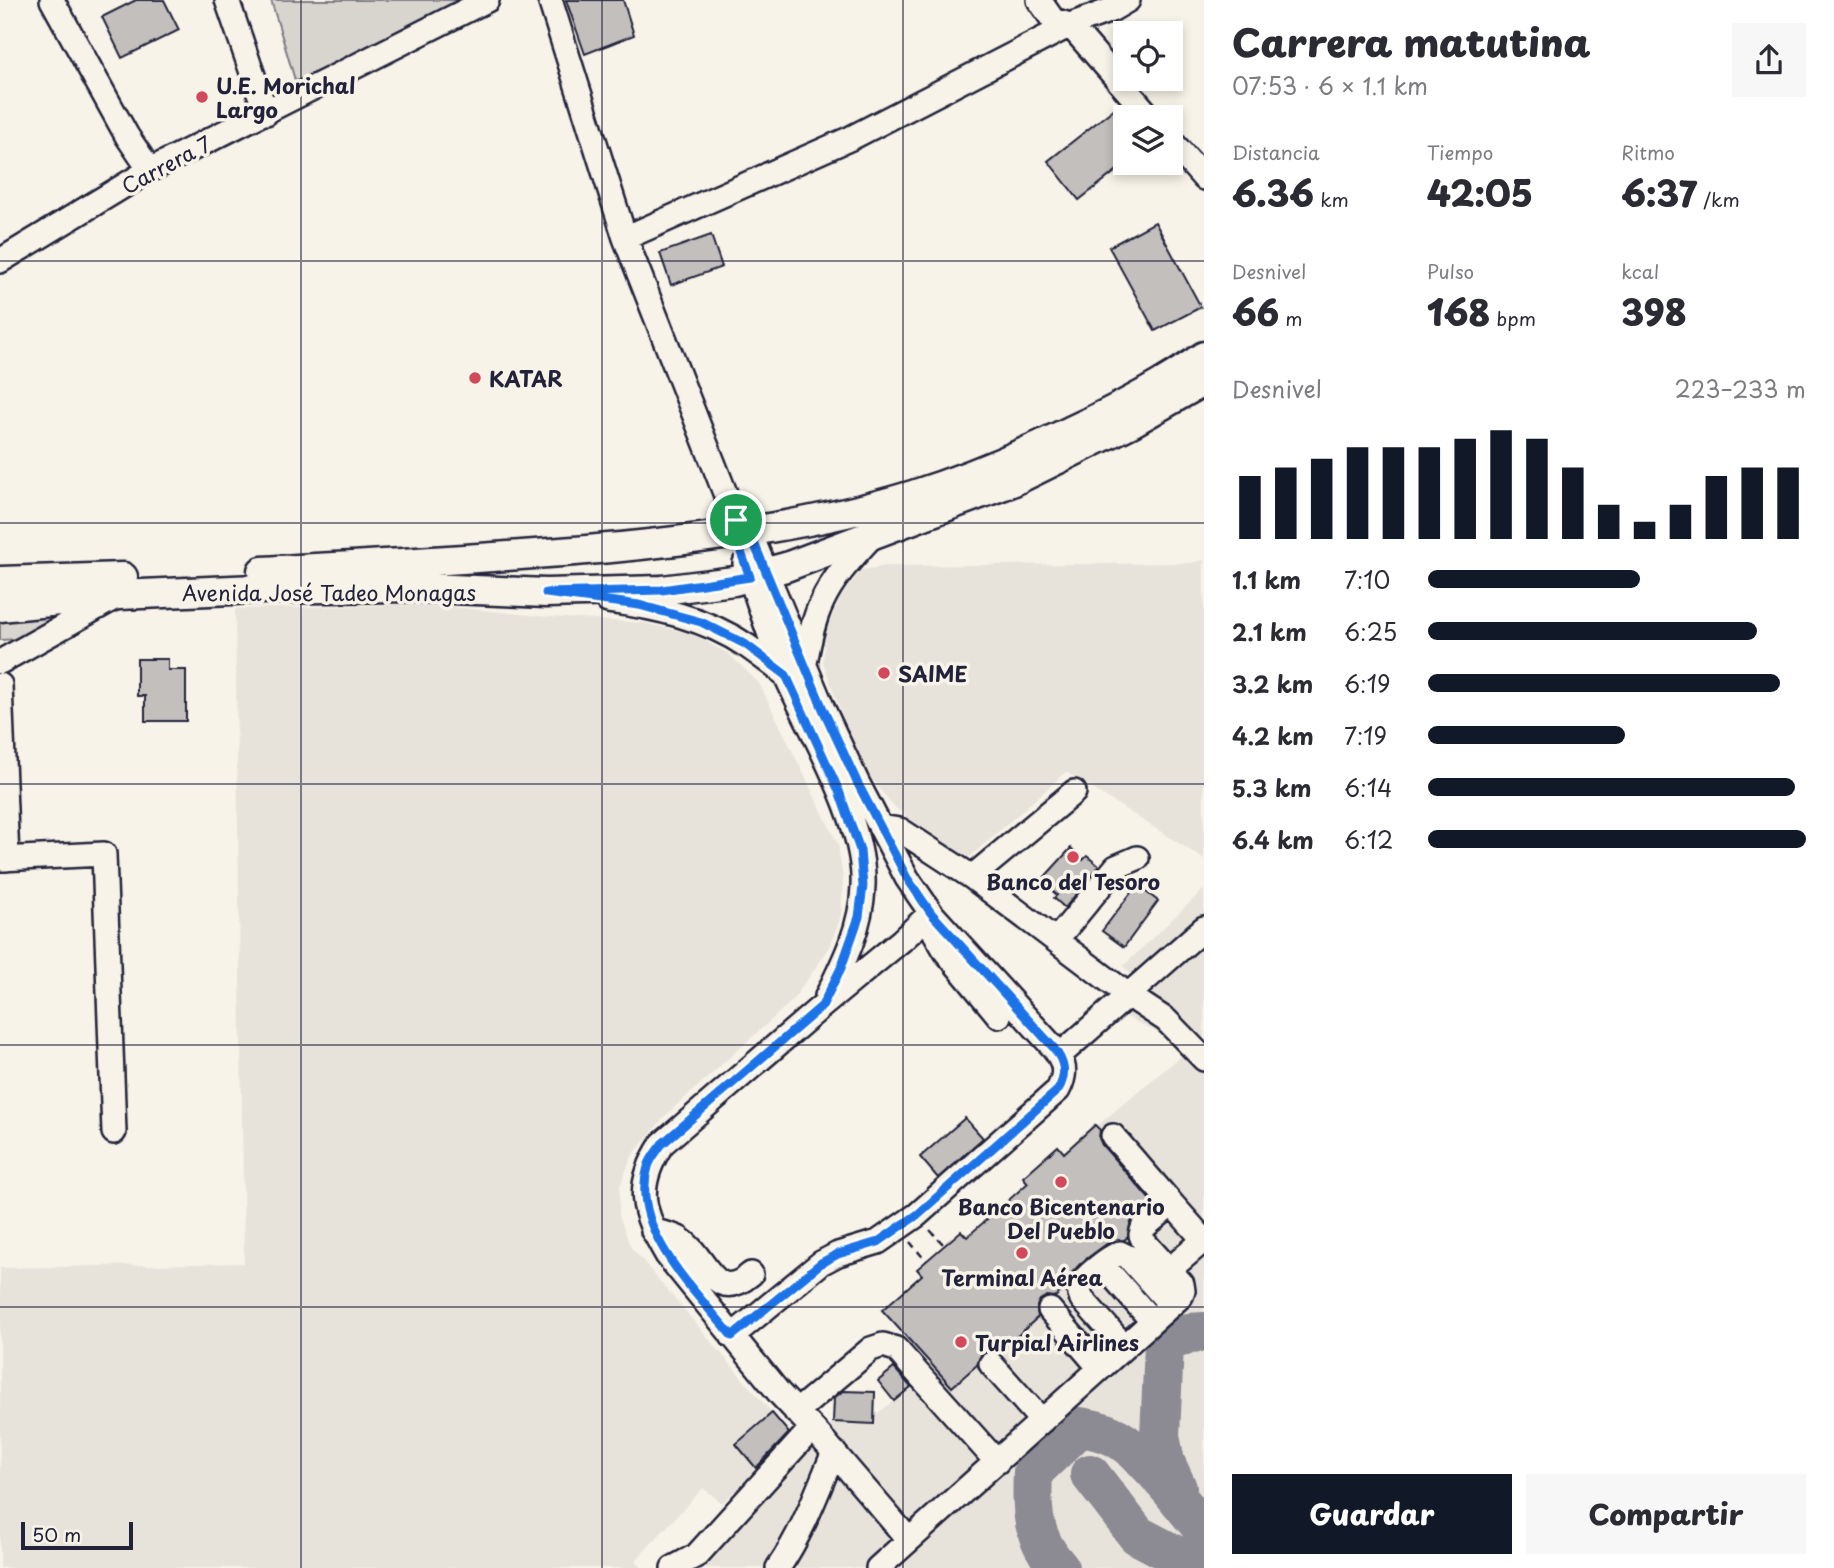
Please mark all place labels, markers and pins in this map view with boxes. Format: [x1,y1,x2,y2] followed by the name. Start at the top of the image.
[216,69,356,125] place label: U.E. Morichal Largo
[194,89,210,105] marker: U.E. Morichal Largo
[489,362,563,394] place label: KATAR
[467,370,483,386] marker: KATAR
[706,490,766,550] pin
[898,657,968,689] place label: SAIME
[876,665,892,681] marker: SAIME
[1065,849,1081,865] marker: Banco del Tesoro
[986,865,1160,897] place label: Banco del Tesoro
[1053,1174,1069,1190] marker: Banco Bicentenario Del Pueblo
[957,1190,1165,1246] place label: Banco Bicentenario Del Pueblo
[1014,1245,1030,1261] marker: Terminal Aérea
[941,1261,1103,1293] place label: Terminal Aérea
[975,1326,1139,1358] place label: Turpial Airlines
[953,1334,969,1350] marker: Turpial Airlines

